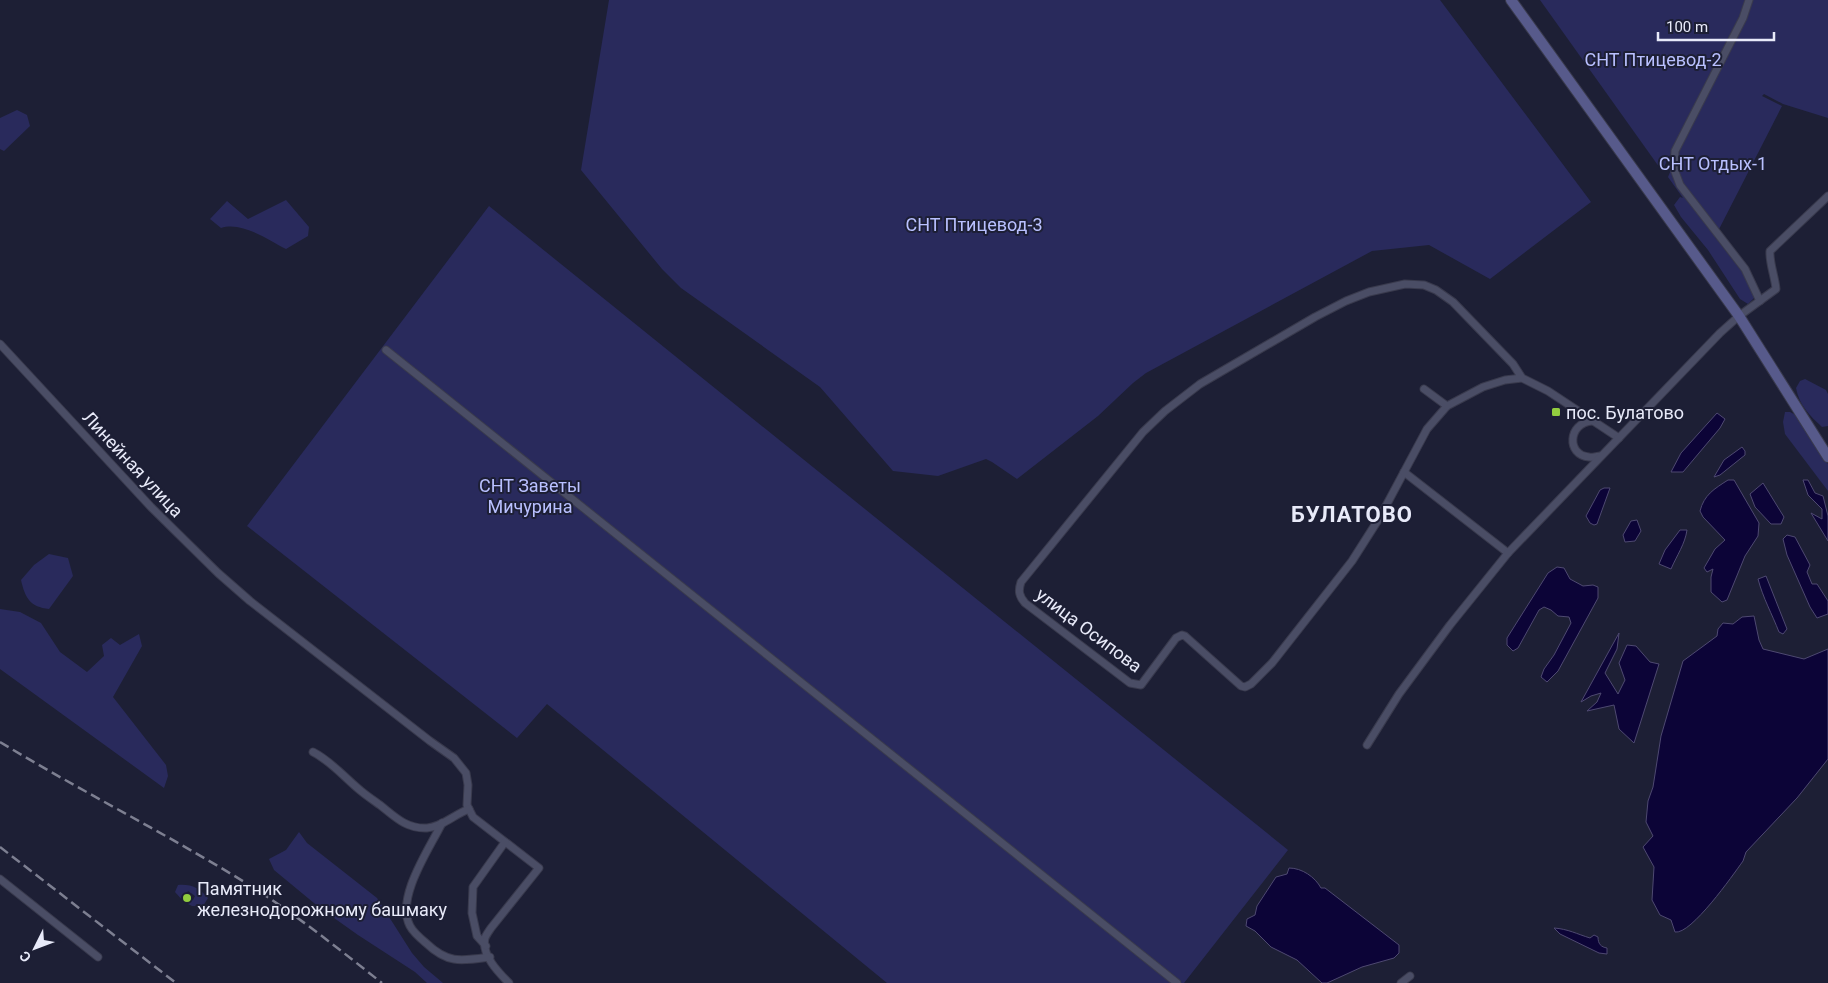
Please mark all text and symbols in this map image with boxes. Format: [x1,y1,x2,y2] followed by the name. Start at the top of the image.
[1658,10,1774,42] scale bar
[1666,18,1708,36] text: 100 m
[1584,49,1722,70] park label: СНТ Птицевод-2
[1659,153,1767,174] park label: СНТ Отдых-1
[905,214,1043,235] park label: СНТ Птицевод-3
[1566,402,1684,423] place label: пос. Булатово
[1550,406,1562,418] marker: пос. Булатово
[78,407,188,521] street label: Линейная улица
[479,475,581,517] park label: СНТ Заветы Мичурина
[1291,502,1413,527] district label: БУЛАТОВО
[1032,583,1146,677] street label: улица Осипова
[197,878,448,920] place label: Памятник железнодорожному башмаку
[181,892,193,904] marker: Памятник железнодорожному башмаку
[10,923,60,973] north arrow
[16,948,34,965] text: С

